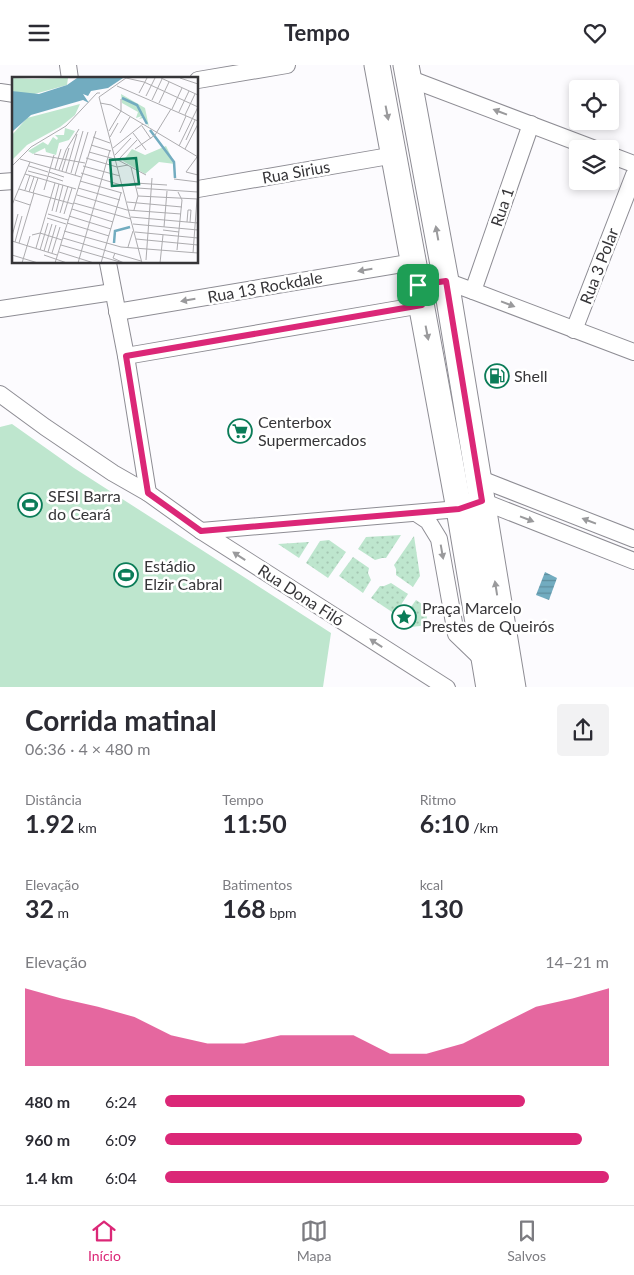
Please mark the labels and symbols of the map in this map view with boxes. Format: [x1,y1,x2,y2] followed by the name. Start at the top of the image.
[12,77,199,264] inset map
[383,105,391,121] one-way arrow
[493,108,507,116] one-way arrow
[260,156,331,187] street label: Rua Sirius
[486,185,517,229] street label: Rua 1
[432,225,440,241] one-way arrow
[575,225,622,307] street label: Rua 3 Polar
[397,264,439,306] pin
[357,266,373,274] one-way arrow
[206,267,324,306] street label: Rua 13 Rockdale
[180,296,196,304] one-way arrow
[501,300,516,308] one-way arrow
[423,325,431,341] one-way arrow
[484,363,510,389] fuel station icon: Shell
[514,366,547,385] place label: Shell
[258,412,366,449] place label: Centerbox Supermercados
[227,418,253,444] supermarket icon: Centerbox Supermercados
[48,486,121,523] place label: SESI Barra do Ceará
[17,492,43,518] sports icon: SESI Barra do Ceará
[520,516,535,523] one-way arrow
[581,517,596,524] one-way arrow
[438,545,446,561] one-way arrow
[233,551,246,560] one-way arrow
[144,556,223,593] place label: Estádio Elzir Cabral
[255,560,348,629] street label: Rua Dona Filó
[113,562,139,588] sports icon: Estádio Elzir Cabral
[492,579,500,595] one-way arrow
[422,598,554,635] place label: Praça Marcelo Prestes de Queirós
[391,604,417,630] place icon: Praça Marcelo Prestes de Queirós
[370,638,383,648] one-way arrow

